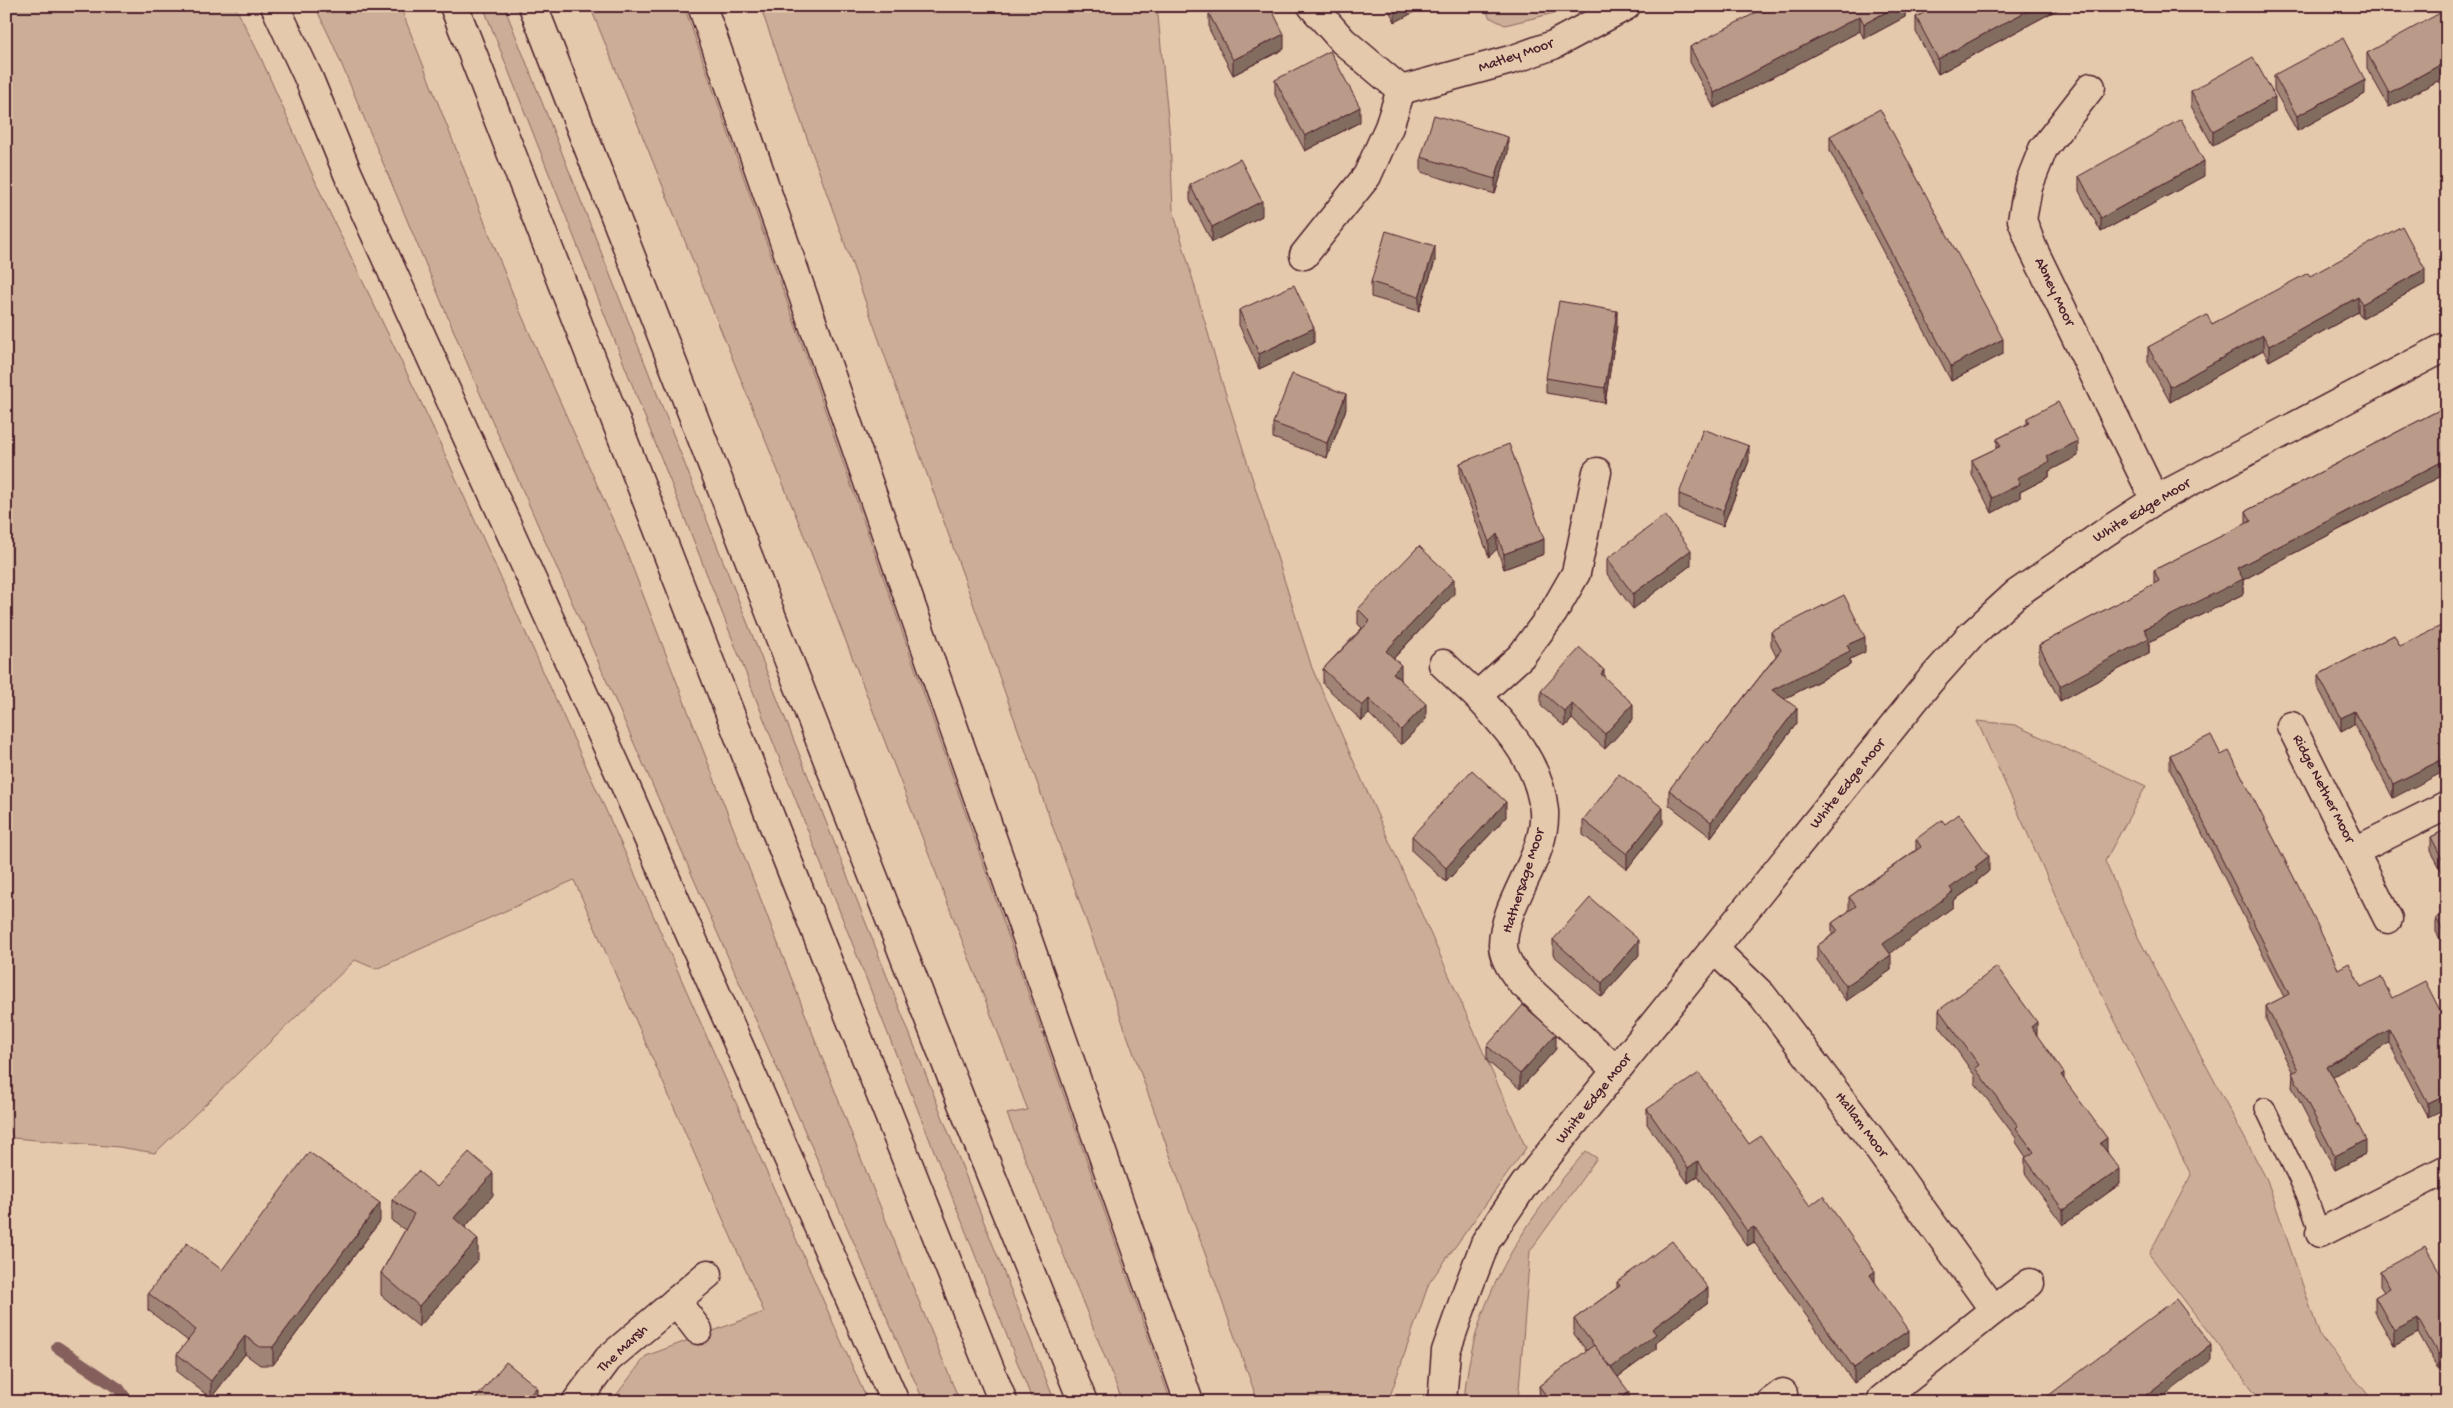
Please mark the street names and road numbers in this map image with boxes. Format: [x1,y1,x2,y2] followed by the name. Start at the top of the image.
[1476,34,1557,77] street label: Matley Moor
[2030,255,2079,331] street label: Abney Moor
[2090,474,2196,547] street label: White Edge Moor
[2288,732,2359,848] street label: Ridge Nether Moor
[1806,734,1891,833] street label: White Edge Moor
[1499,825,1550,936] street label: Hathersage Moor
[1552,1049,1637,1148] street label: White Edge Moor
[1831,1089,1892,1163] street label: Hallam Moor
[593,1321,652,1378] street label: The Marsh

